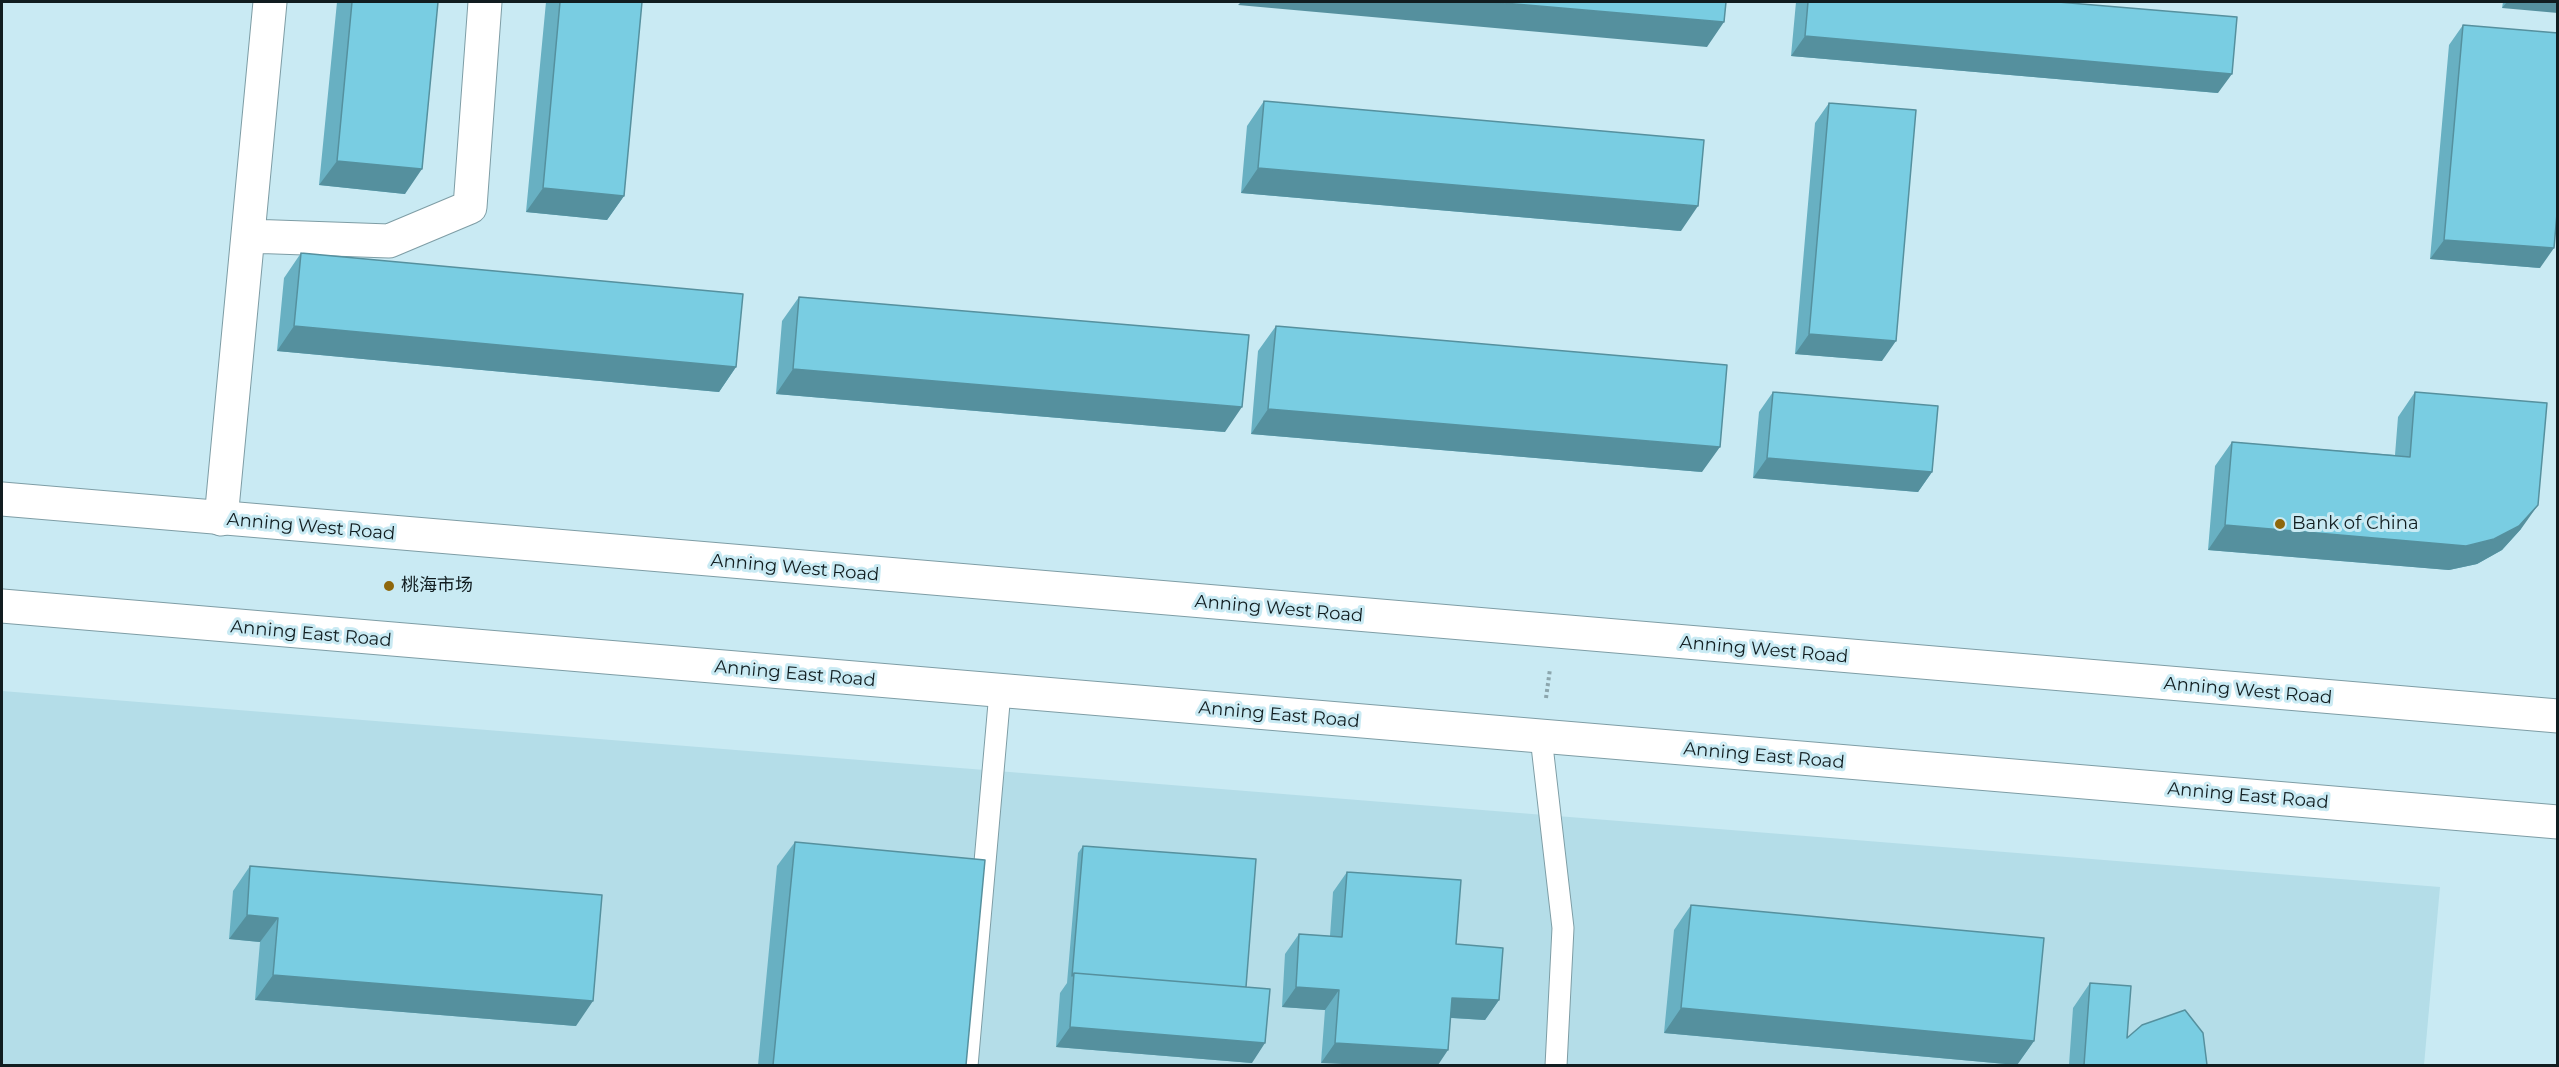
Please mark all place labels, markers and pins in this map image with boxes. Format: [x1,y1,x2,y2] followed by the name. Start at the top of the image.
[2292,513,2419,535] place label: Bank of China
[2273,517,2287,531] marker: Bank of China
[401,575,473,597] place label: 桃海市场
[382,579,396,593] marker: 桃海市场

